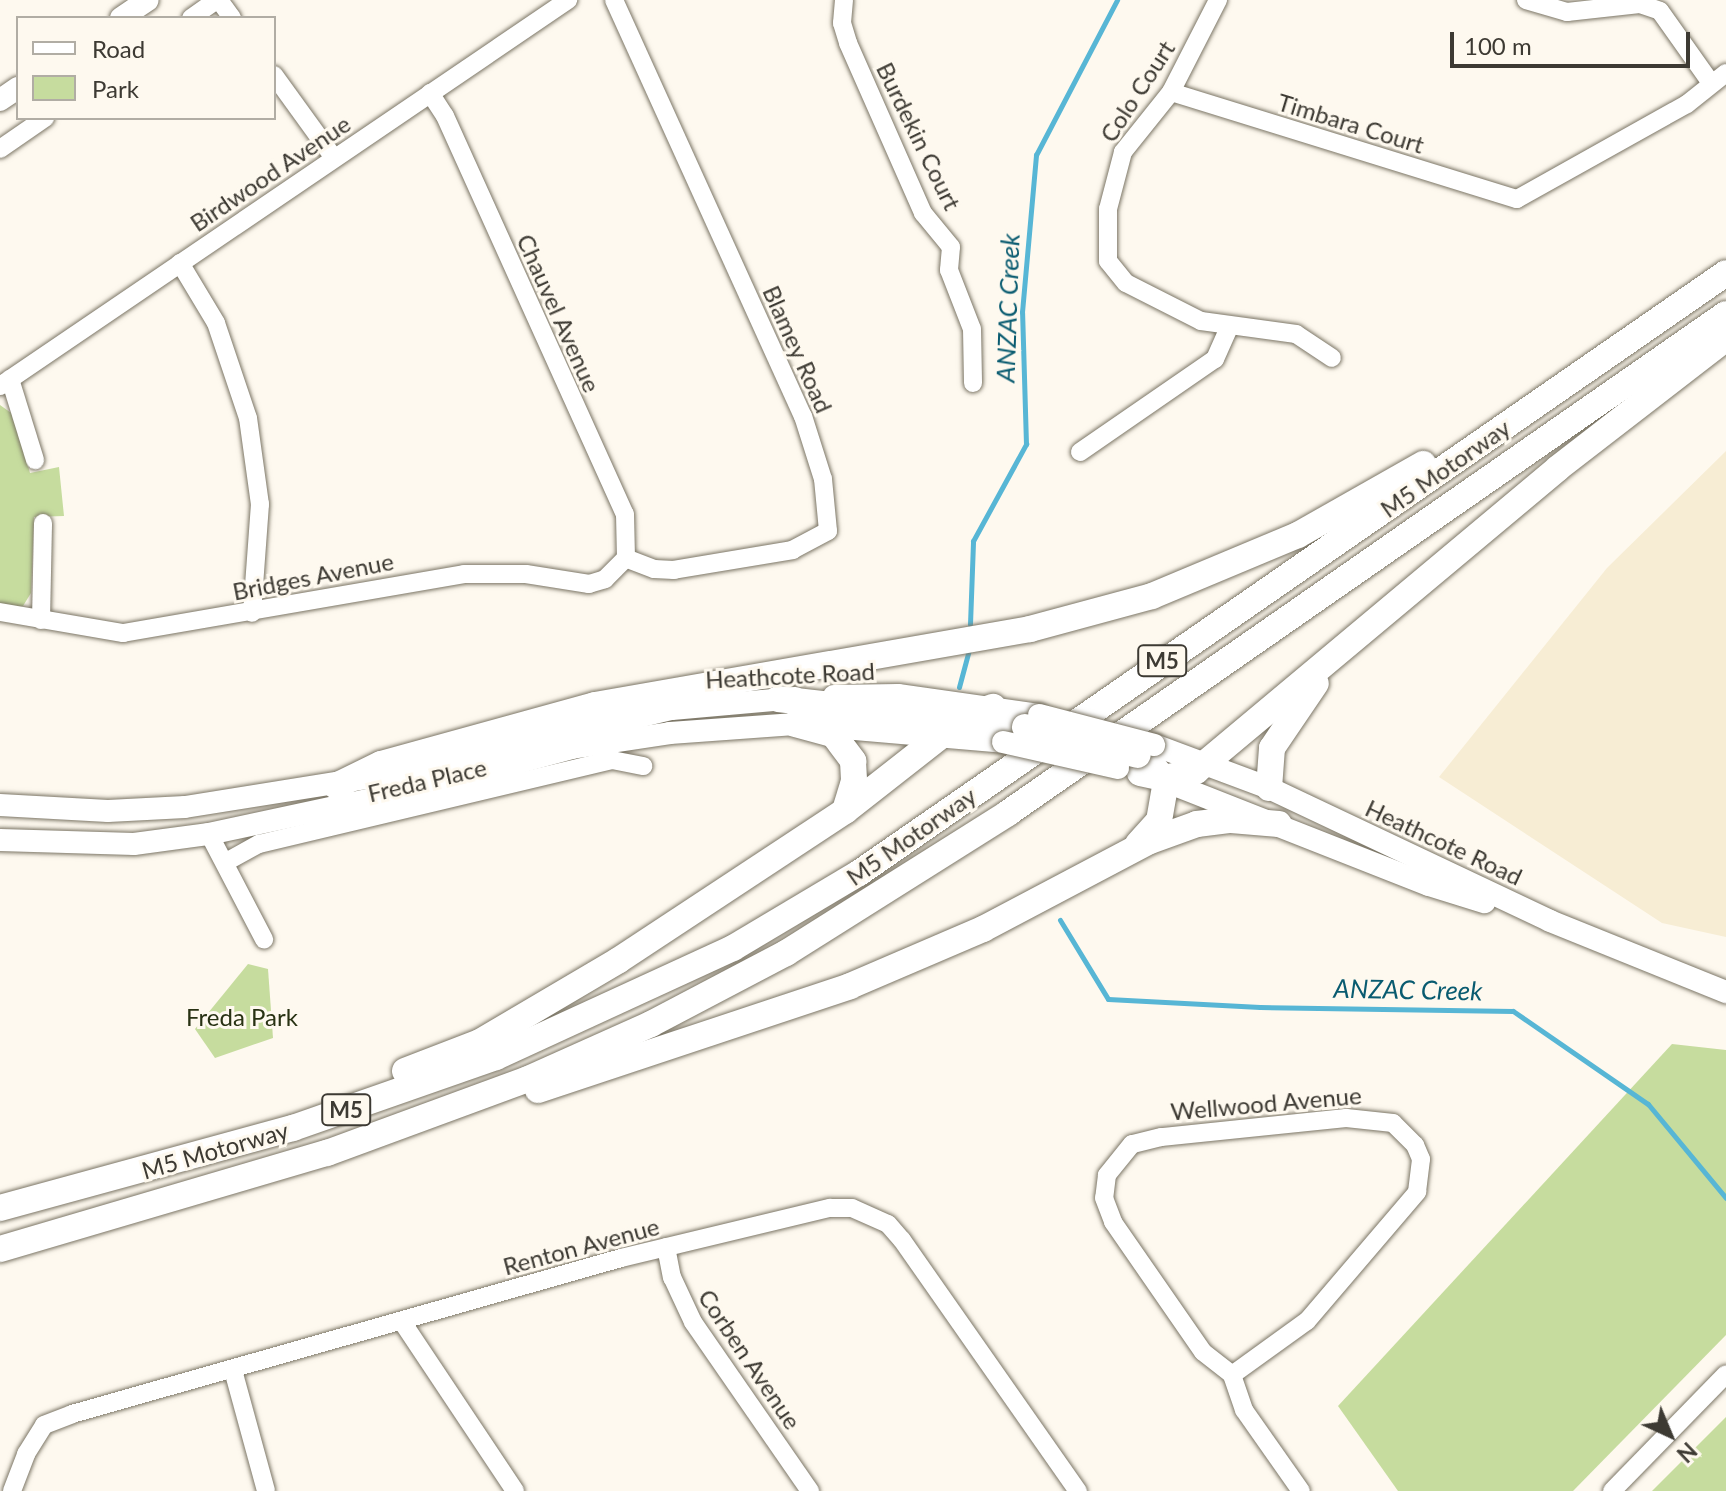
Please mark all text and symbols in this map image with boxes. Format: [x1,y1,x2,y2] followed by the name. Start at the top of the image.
[16,16,276,120] legend
[1454,16,1694,66] scale bar
[1464,31,1532,60] text: 100 m
[92,34,145,63] text: Road
[1094,35,1180,147] street label: Colo Court
[871,57,967,215] street label: Burdekin Court
[92,74,139,103] text: Park
[1274,87,1428,159] street label: Timbara Court
[184,109,356,237] street label: Birdwood Avenue
[511,229,607,397] street label: Chauvel Avenue
[990,233,1026,383] water label: ANZAC Creek
[757,281,839,417] street label: Blamey Road
[1375,413,1515,523] street label: M5 Motorway
[230,546,396,606] street label: Bridges Avenue
[1136,643,1188,679] road number: M5
[705,656,875,694] street label: Heathcote Road
[365,752,489,808] street label: Freda Place
[841,781,981,891] street label: M5 Motorway
[1361,793,1527,891] street label: Heathcote Road
[1333,973,1483,1007] water label: ANZAC Creek
[186,1003,298,1031] park label: Freda Park
[1169,1080,1363,1126] street label: Wellwood Avenue
[320,1092,372,1128] road number: M5
[138,1115,292,1185] street label: M5 Motorway
[499,1211,663,1281] street label: Renton Avenue
[692,1283,808,1435] street label: Corben Avenue
[1630,1395,1710,1475] north arrow
[1672,1437,1703,1468] text: N

